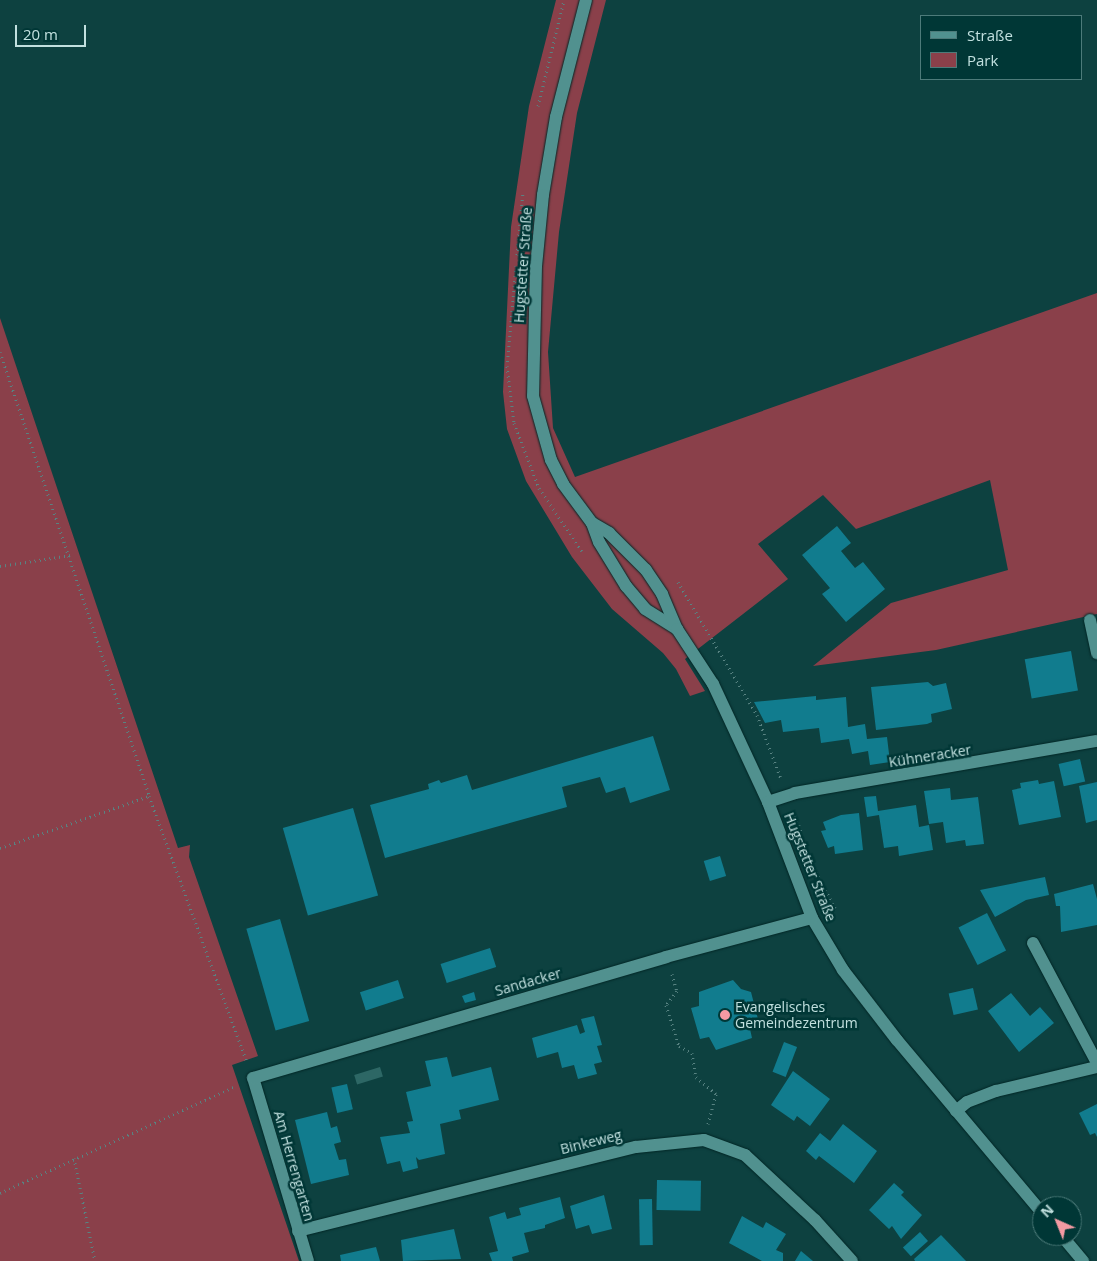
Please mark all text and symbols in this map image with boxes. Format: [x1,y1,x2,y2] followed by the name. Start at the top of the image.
[18,15,89,47] scale bar
[920,15,1082,80] legend
[23,24,58,44] text: 20 m
[967,25,1013,45] text: Straße
[967,50,998,70] text: Park
[511,207,535,323] street label: Hugstetter Straße
[888,741,972,771] street label: Kühneracker
[780,810,840,924] street label: Hugstetter Straße
[493,965,563,999] street label: Sandacker
[735,999,858,1032] place label: Evangelisches Gemeindezentrum
[719,1009,731,1021] marker: Evangelisches Gemeindezentrum
[270,1109,318,1223] street label: Am Herrengarten
[559,1126,623,1158] street label: Binkeweg
[1032,1196,1082,1246] north arrow
[1036,1200,1058,1221] text: N

